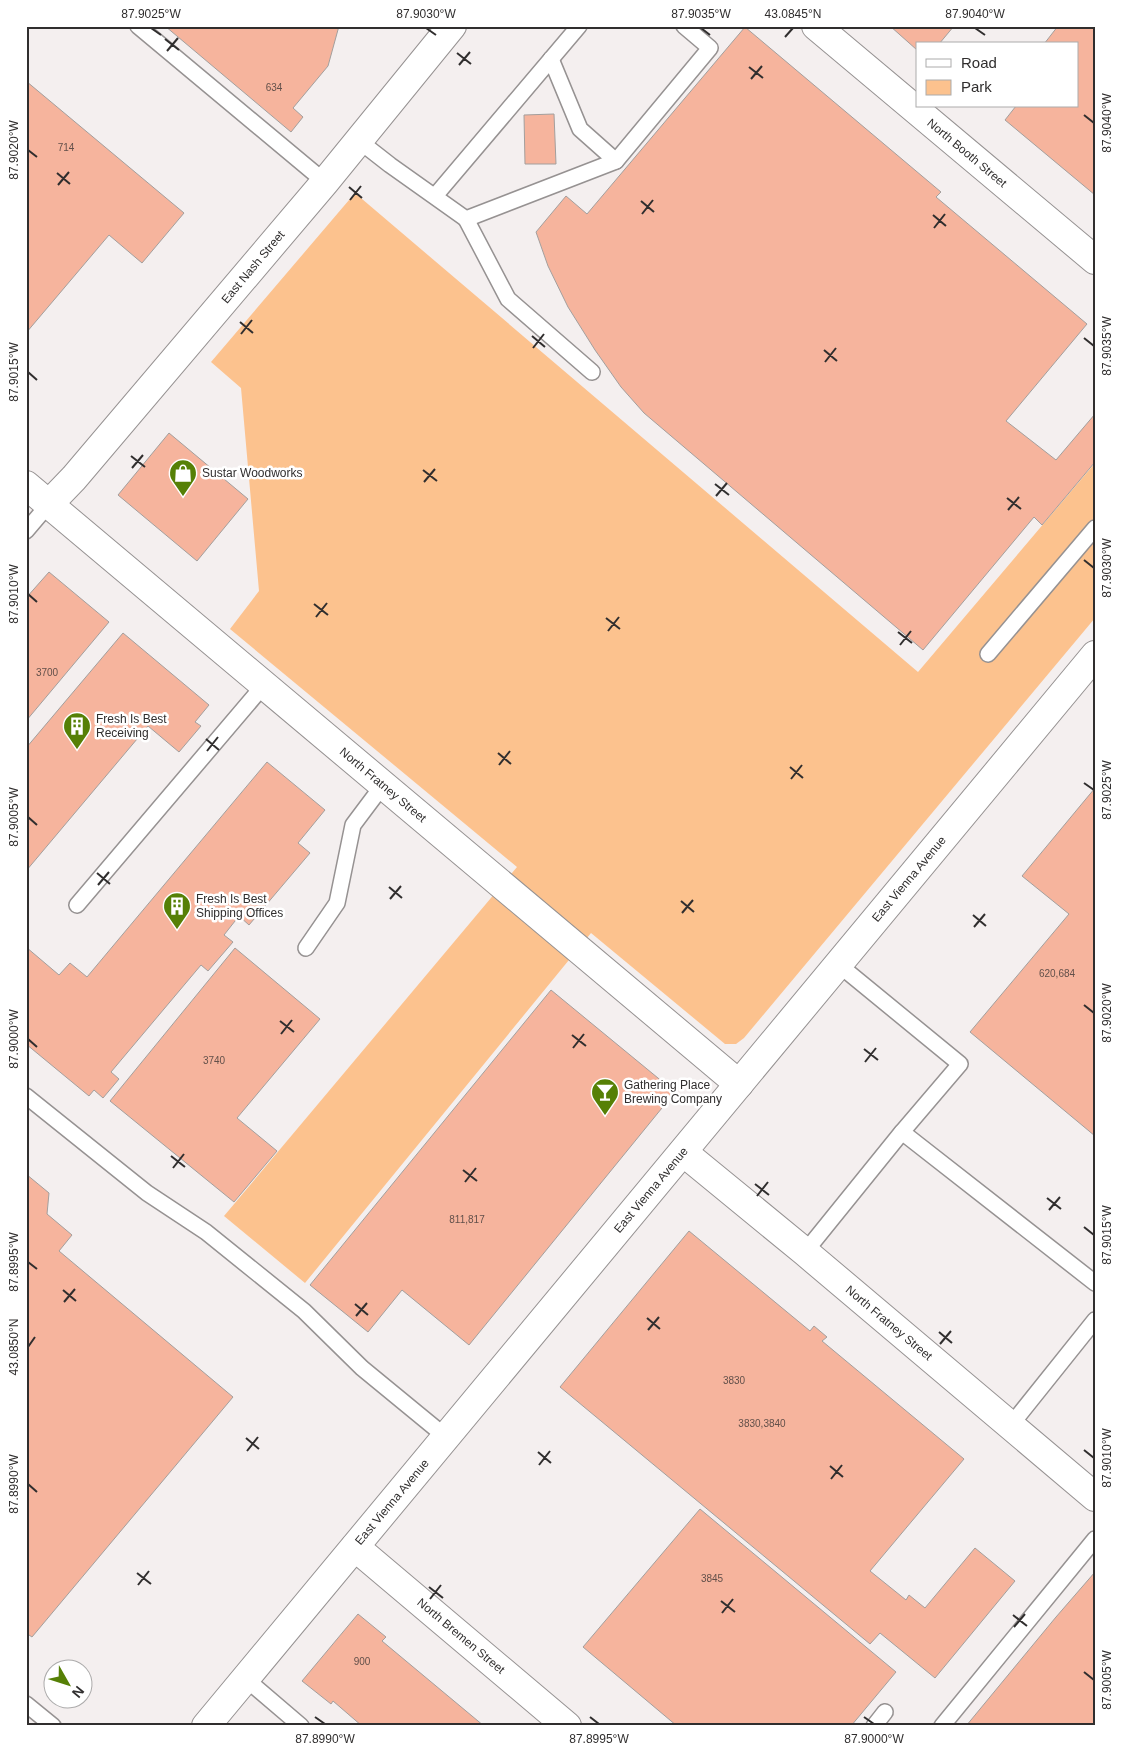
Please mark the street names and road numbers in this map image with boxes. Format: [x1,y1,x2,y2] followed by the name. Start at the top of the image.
[924,116,1010,191] street label: North Booth Street
[218,227,288,306] street label: East Nash Street
[337,745,430,826] street label: North Fratney Street
[869,833,949,925] street label: East Vienna Avenue
[611,1144,691,1236] street label: East Vienna Avenue
[843,1283,936,1364] street label: North Fratney Street
[352,1456,432,1548] street label: East Vienna Avenue
[414,1595,508,1677] street label: North Bremen Street

